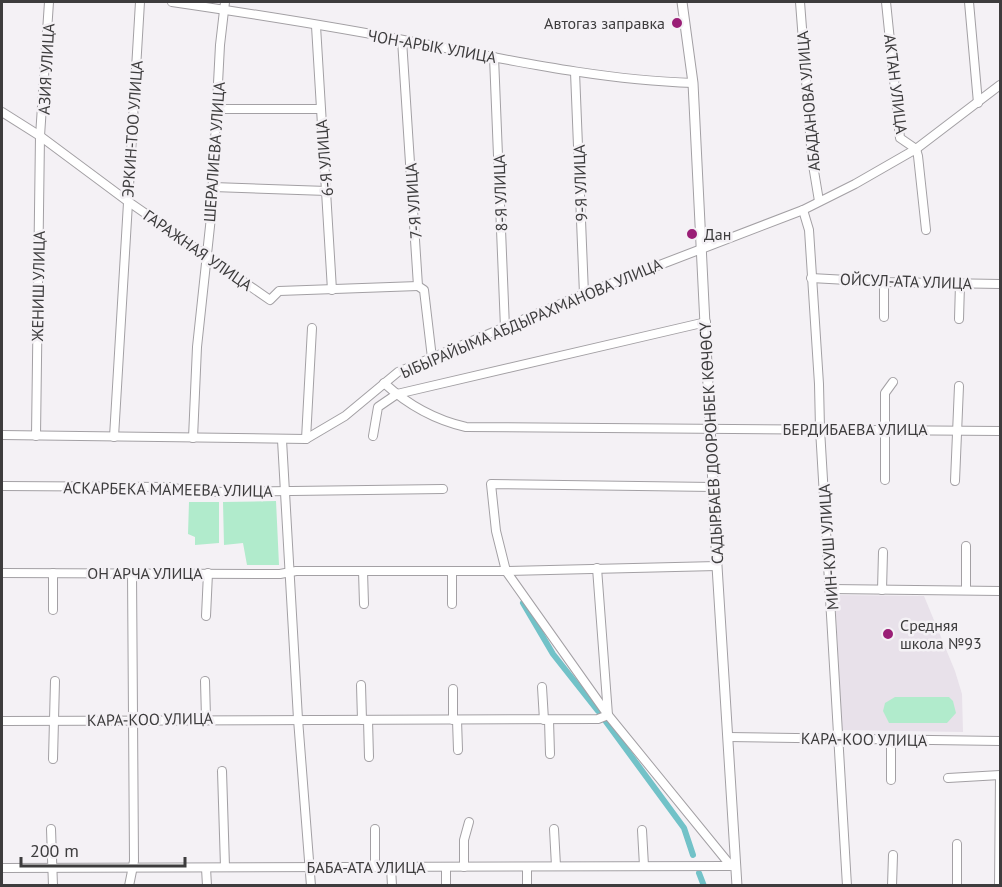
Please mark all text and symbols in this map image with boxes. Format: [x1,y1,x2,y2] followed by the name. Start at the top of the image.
[544,13,665,33] place label: Автогаз заправка
[670,16,684,30] marker: Автогаз заправка
[34,22,58,115] street label: АЗИЯ УЛИЦА
[366,25,499,67] street label: ЧОН-АРЫК УЛИЦА
[792,29,824,172] street label: АБАДАНОВА УЛИЦА
[880,33,912,136] street label: АКТАН УЛИЦА
[117,59,147,198] street label: ЭРКИН-ТОО УЛИЦА
[199,80,229,223] street label: ШЕРАЛИЕВА УЛИЦА
[311,118,337,197] street label: 6-Я УЛИЦА
[569,144,591,222] street label: 9-Я УЛИЦА
[489,154,511,232] street label: 8-Я УЛИЦА
[400,162,426,240] street label: 7-Я УЛИЦА
[140,205,257,295] street label: ГАРАЖНАЯ УЛИЦА
[704,224,731,244] place label: Дан
[685,227,699,241] marker: Дан
[27,230,49,342] street label: ЖЕНИШ УЛИЦА
[397,253,665,382] street label: ЫБЫРАЙЫМА АБДЫРАХМАНОВА УЛИЦА
[840,269,973,293] street label: ОЙСУЛ-АТА УЛИЦА
[695,321,727,564] street label: САДЫРБАЕВ ДООРОНБЕК КӨЧӨСҮ
[782,419,928,439] street label: БЕРДИБАЕВА УЛИЦА
[63,477,274,501] street label: АСКАРБЕКА МАМЕЕВА УЛИЦА
[814,483,842,611] street label: МИН-КУШ УЛИЦА
[87,563,203,583] street label: ОН АРЧА УЛИЦА
[900,615,982,653] place label: Средняя школа №93
[881,627,895,641] marker: Средняя школа №93
[87,708,214,730] street label: КАРА-КОО УЛИЦА
[801,728,928,750] street label: КАРА-КОО УЛИЦА
[21,830,184,868] scale bar
[30,839,79,862] text: 200 m
[306,857,426,877] street label: БАБА-АТА УЛИЦА

